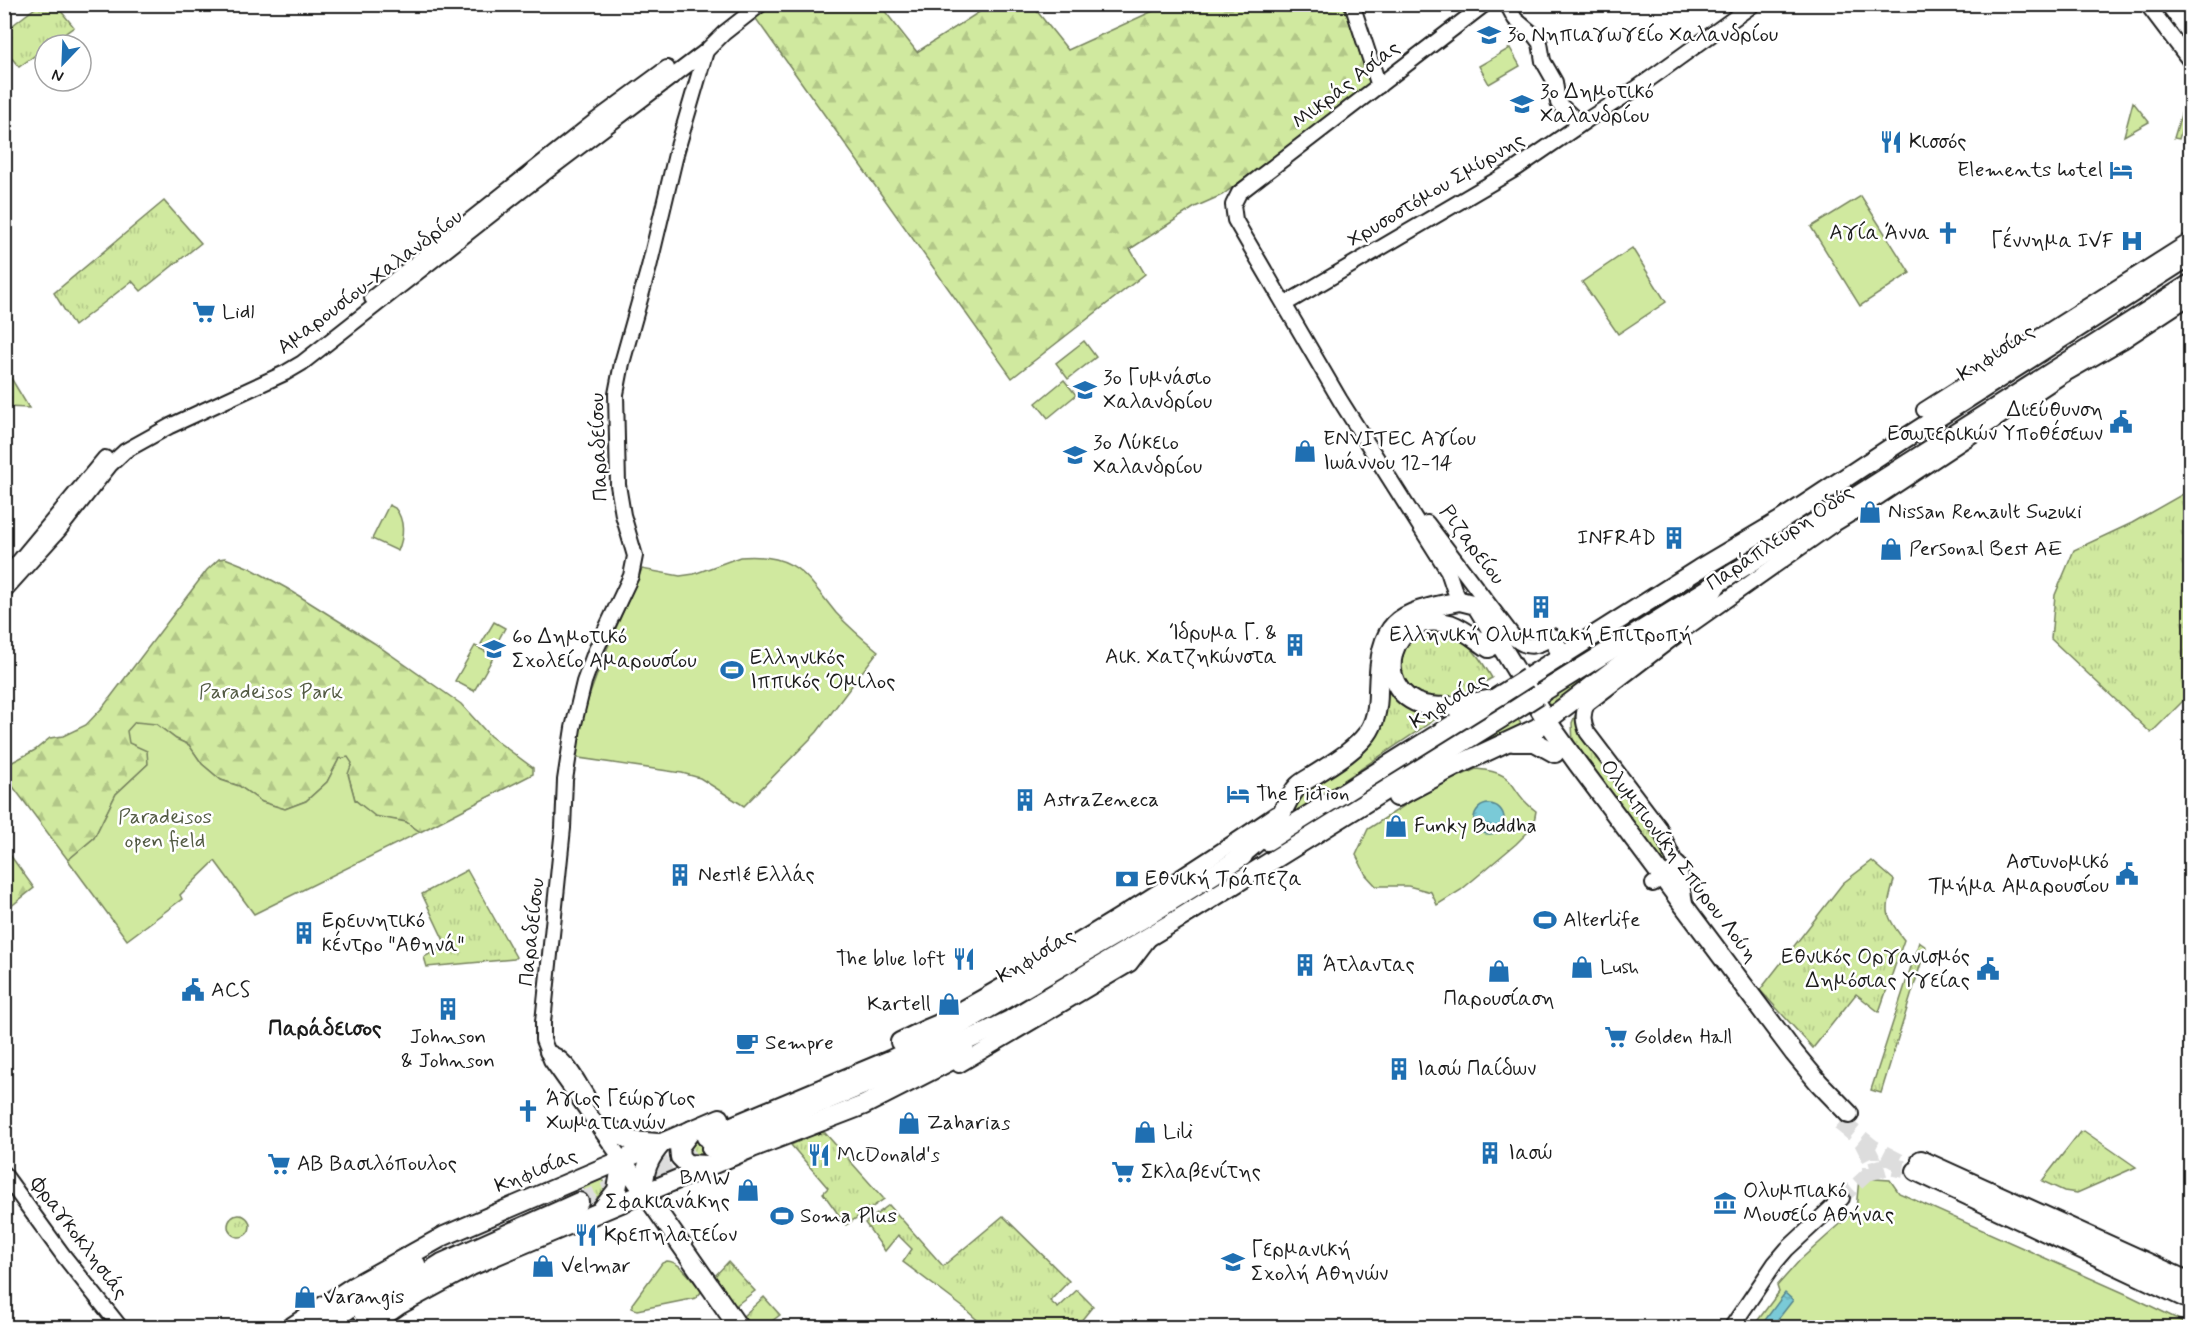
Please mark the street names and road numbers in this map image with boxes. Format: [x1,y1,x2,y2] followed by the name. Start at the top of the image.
[1286,34,1406,136] street label: Μικράς Ασίας
[1342,126,1530,254] street label: Χρυσοστόμου Σμύρνης
[271,203,469,361] street label: Αμαρουσίου-Χαλανδρίου
[1952,318,2040,388] street label: Κηφισίας
[583,392,615,502] street label: Παραδείσου
[1701,478,1859,598] street label: Παράπλευρη Οδός
[1433,499,1511,591] street label: Ριζαρείου
[1405,666,1493,736] street label: Κηφισίας
[1593,754,1765,968] street label: Ολυμπιονίκη Σπύρου Λούη
[512,876,552,988] street label: Παραδείσου
[991,922,1081,990] street label: Κηφισίας
[490,1142,582,1200] street label: Κηφισίας
[23,1170,134,1305] street label: Φραγκοκλησιάς

